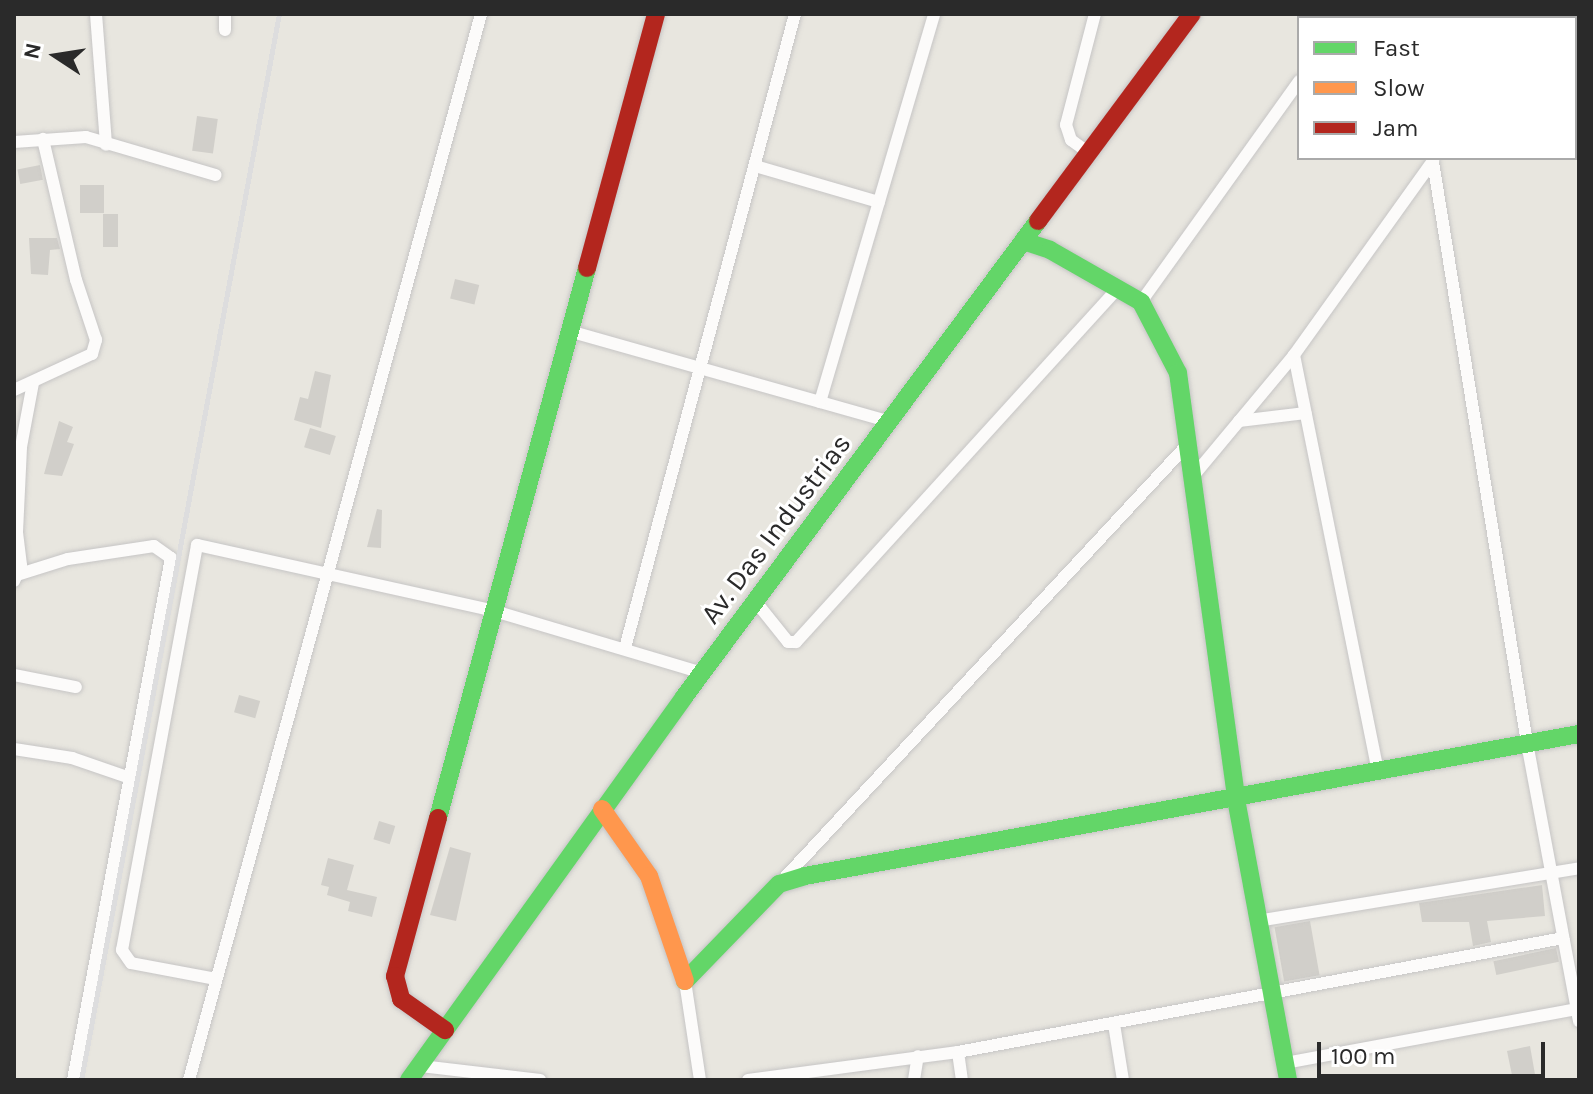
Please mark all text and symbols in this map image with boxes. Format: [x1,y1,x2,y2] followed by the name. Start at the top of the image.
[16,16,96,96] north arrow
[1297,16,1577,160] legend
[1373,34,1420,62] text: Fast
[18,41,47,61] text: N
[1373,74,1425,102] text: Slow
[1373,114,1418,142] text: Jam
[694,428,858,630] street label: Av. Das Industrias
[1321,1026,1549,1076] scale bar
[1331,1042,1396,1070] text: 100 m

